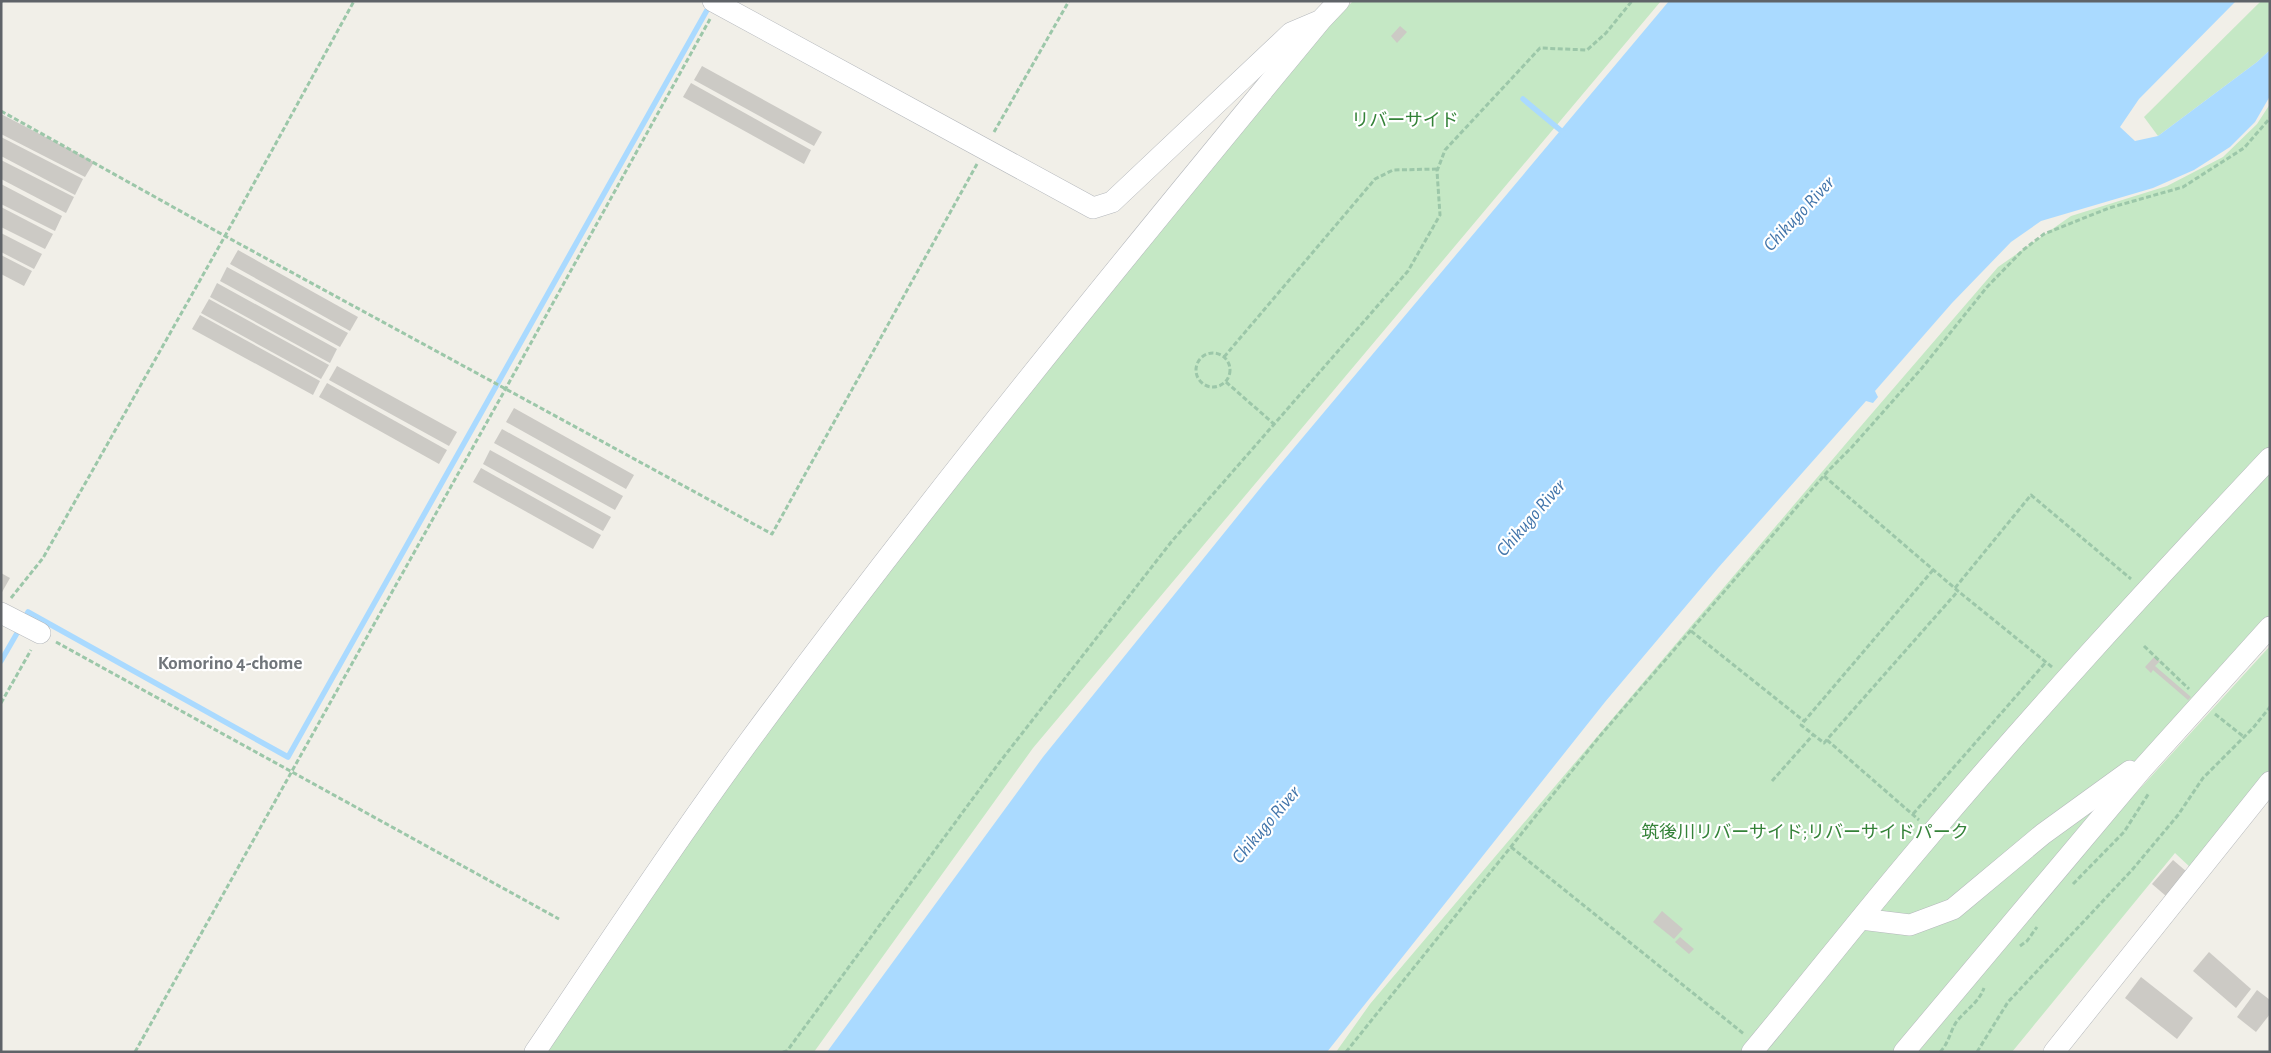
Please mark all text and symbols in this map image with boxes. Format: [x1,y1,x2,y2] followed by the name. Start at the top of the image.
[1351,111,1459,130] park label: リバーサイド
[1760,172,1839,255] water label: Chikugo River
[1493,476,1570,560] water label: Chikugo River
[158,654,302,673] district label: Komorino 4-chome
[1229,782,1304,867] water label: Chikugo River
[1641,822,1969,842] park label: 筑後川リバーサイド;リバーサイドパーク

